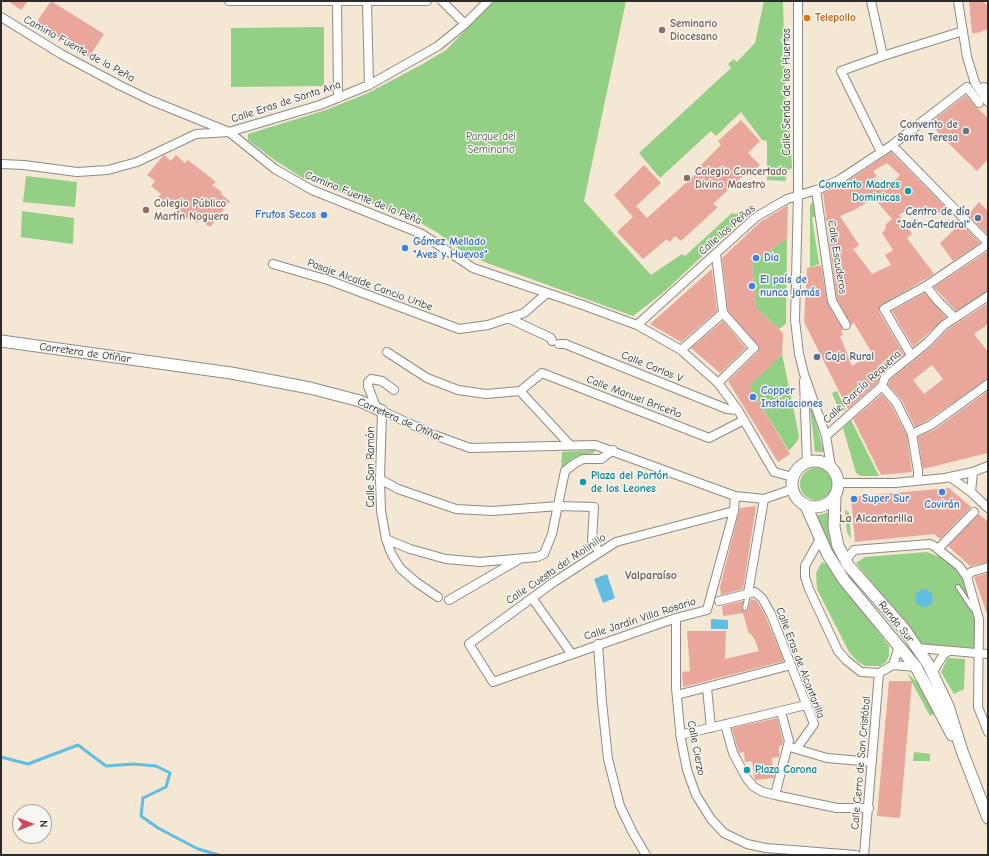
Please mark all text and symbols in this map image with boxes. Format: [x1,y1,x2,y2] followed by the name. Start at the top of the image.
[815,11,856,25] place label: Telepollo
[21,13,137,85] street label: Camino Fuente de la Peña
[802,13,812,23] marker: Telepollo
[670,17,718,43] place label: Seminario Diocesano
[657,25,667,35] marker: Seminario Diocesano
[780,28,794,156] street label: Calle Senda de los Huertos
[230,78,342,126] street label: Calle Eras de Santa Ana
[898,118,958,144] place label: Convento de Santa Teresa
[961,126,971,136] marker: Convento de Santa Teresa
[466,130,516,156] park label: Parque del Seminario
[695,165,787,191] place label: Colegio Concertado Divino Maestro
[303,168,423,228] street label: Camino Fuente de la Peña
[682,173,692,183] marker: Colegio Concertado Divino Maestro
[819,178,900,204] place label: Convento Madres Dominicas
[903,186,913,196] marker: Convento Madres Dominicas
[154,197,229,223] place label: Colegio Público Martín Noguera
[696,202,758,258] street label: Calle los Peñas
[141,205,151,215] marker: Colegio Público Martín Noguera
[897,205,970,231] place label: Centro de día "Jaén-Catedral"
[255,208,316,222] place label: Frutos Secos
[319,210,329,220] marker: Frutos Secos
[973,213,983,223] marker: Centro de día "Jaén-Catedral"
[825,219,849,295] street label: Calle Escuderos
[413,235,487,261] place label: Gámez Mellado "Aves y Huevos"
[400,243,410,253] marker: Gámez Mellado "Aves y Huevos"
[764,251,779,265] place label: Dia
[751,253,761,263] marker: Dia
[306,256,434,314] street label: Pasaje Alcalde Cancio Uribe
[760,273,820,299] place label: El país de nunca jamás
[747,281,757,291] marker: El país de nunca jamás
[38,340,132,366] street label: Carretera de Otíñar
[820,347,904,427] street label: Calle García Requena
[619,349,685,385] street label: Calle Carlos V
[825,350,874,364] place label: Caja Rural
[812,352,822,362] marker: Caja Rural
[584,373,684,421] street label: Calle Manuel Briceño
[761,384,823,410] place label: Copper Instalaciones
[748,392,758,402] marker: Copper Instalaciones
[355,395,445,445] street label: Carretera de Otíñar
[364,426,378,508] street label: Calle San Ramón
[591,469,668,495] place label: Plaza del Portón de los Leones
[578,477,588,487] marker: Plaza del Portón de los Leones
[937,487,947,497] marker: Covirán
[862,492,909,506] place label: Super Sur
[849,494,859,504] marker: Super Sur
[924,498,960,512] place label: Covirán
[839,512,913,526] district label: La Alcantarilla
[504,531,608,607] street label: Calle Cuesta del Molinillo
[625,569,677,583] district label: Valparaíso
[582,595,698,643] street label: Calle Jardín Villa Rosario
[875,599,917,645] street label: Ronda Sur
[773,606,827,720] street label: Calle Eras de Alcantarilla
[849,696,873,830] street label: Calle Cerro de San Cristóbal
[684,719,708,777] street label: Calle Cierzo
[755,763,817,777] place label: Plaza Corona
[742,765,752,775] marker: Plaza Corona
[12,804,52,844] north arrow
[37,820,50,828] text: N

